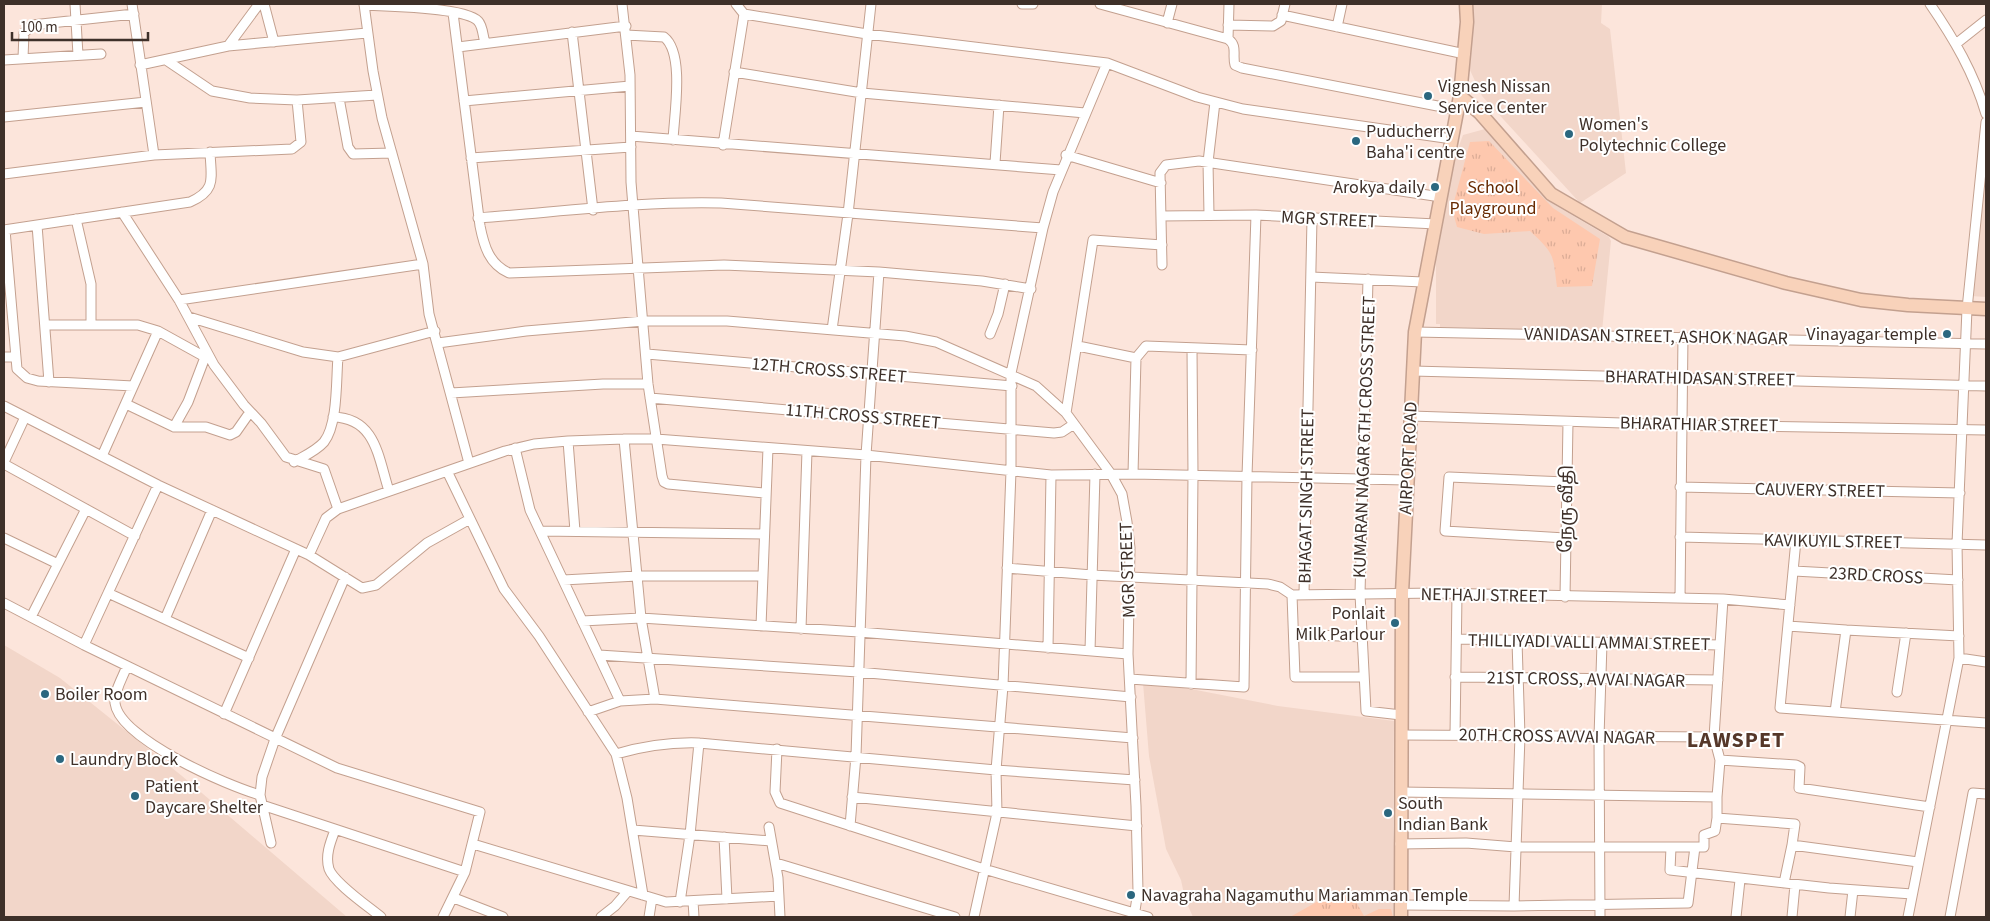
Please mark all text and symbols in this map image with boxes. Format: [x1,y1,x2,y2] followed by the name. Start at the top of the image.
[12,10,149,42] scale bar
[20,17,58,38] text: 100 m
[1438,74,1551,120] place label: Vignesh Nissan Service Center
[1422,90,1434,102] marker: Vignesh Nissan Service Center
[1579,112,1726,158] place label: Women's Polytechnic College
[1366,119,1465,165] place label: Puducherry Baha'i centre
[1563,128,1575,140] marker: Women's Polytechnic College
[1350,135,1362,147] marker: Puducherry Baha'i centre
[1333,175,1426,200] place label: Arokya daily
[1450,175,1536,221] park label: School Playground
[1429,181,1441,193] marker: Arokya daily
[1280,205,1378,235] street label: MGR STREET
[1347,295,1382,579] street label: KUMARAN NAGAR 6TH CROSS STREET
[1524,322,1788,351] street label: VANIDASAN STREET, ASHOK NAGAR
[1806,322,1937,347] place label: Vinayagar temple
[1941,328,1953,340] marker: Vinayagar temple
[750,351,908,390] street label: 12TH CROSS STREET
[1605,364,1796,393] street label: BHARATHIDASAN STREET
[784,397,942,436] street label: 11TH CROSS STREET
[1393,401,1424,515] street label: AIRPORT ROAD
[1292,408,1321,584] street label: BHAGAT SINGH STREET
[1620,411,1779,438] street label: BHARATHIAR STREET
[1553,465,1580,553] street label: நேரு வீதி
[1755,477,1886,504] street label: CAUVERY STREET
[1113,521,1142,618] street label: MGR STREET
[1763,528,1903,555] street label: KAVIKUYIL STREET
[1828,561,1924,590] street label: 23RD CROSS
[1420,582,1548,609] street label: NETHAJI STREET
[1295,601,1386,647] place label: Ponlait Milk Parlour
[1389,617,1401,629] marker: Ponlait Milk Parlour
[1468,628,1711,657] street label: THILLIYADI VALLI AMMAI STREET
[1487,665,1685,694] street label: 21ST CROSS, AVVAI NAGAR
[55,682,148,707] place label: Boiler Room
[39,688,51,700] marker: Boiler Room
[1459,722,1655,751] street label: 20TH CROSS AVVAI NAGAR
[1687,724,1785,756] district label: LAWSPET
[70,747,178,772] place label: Laundry Block
[54,753,66,765] marker: Laundry Block
[145,774,264,820] place label: Patient Daycare Shelter
[129,790,141,802] marker: Patient Daycare Shelter
[1398,791,1488,837] place label: South Indian Bank
[1382,807,1394,819] marker: South Indian Bank
[1141,883,1468,908] place label: Navagraha Nagamuthu Mariamman Temple
[1125,889,1137,901] marker: Navagraha Nagamuthu Mariamman Temple

